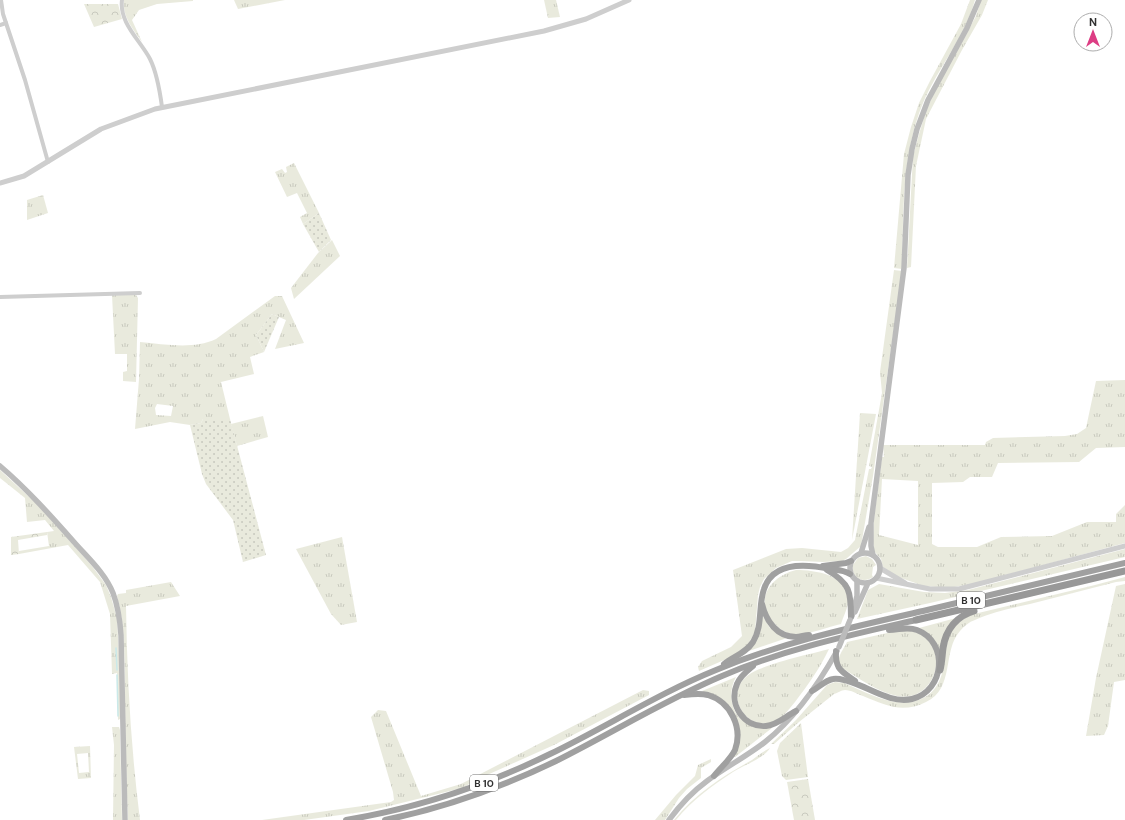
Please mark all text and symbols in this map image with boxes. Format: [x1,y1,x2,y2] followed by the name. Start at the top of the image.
[1073,12,1113,52] north arrow
[1089,15,1097,29] text: N
[957,592,985,608] road number: B 10
[470,775,498,791] road number: B 10

